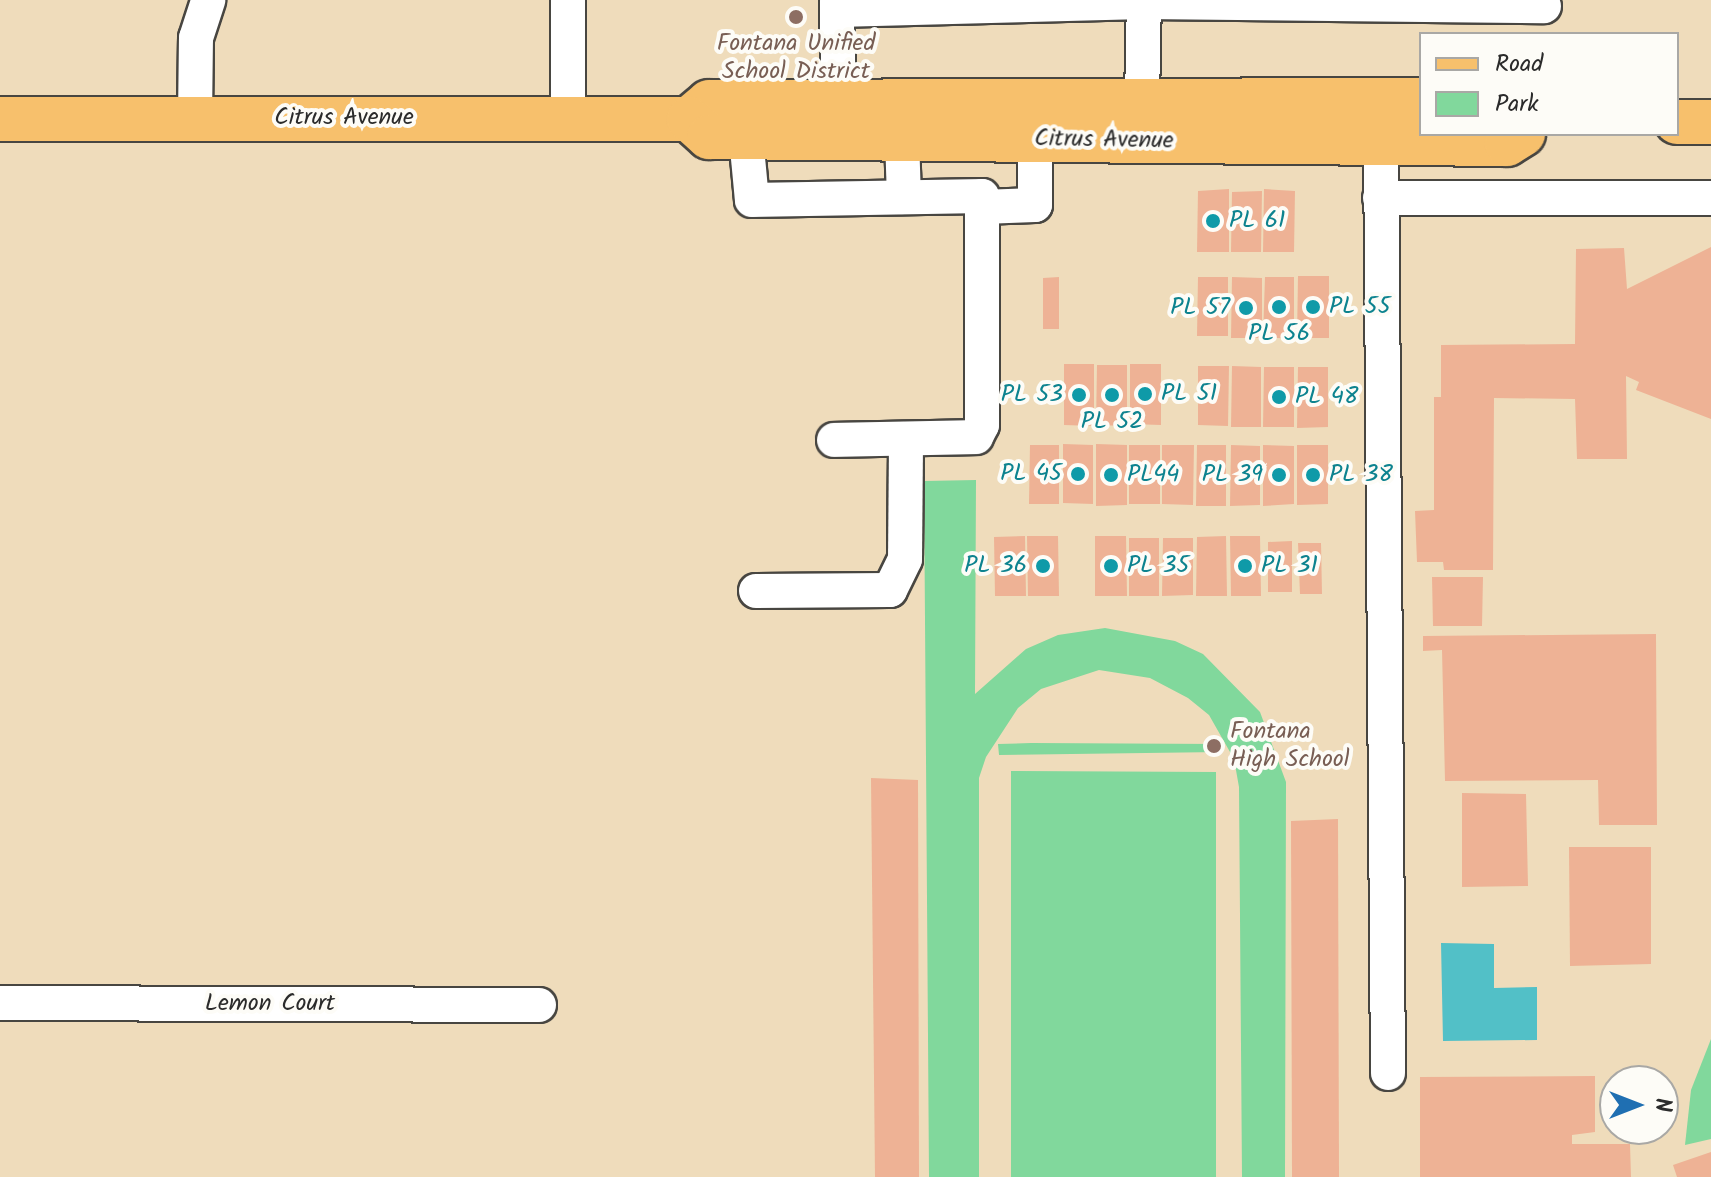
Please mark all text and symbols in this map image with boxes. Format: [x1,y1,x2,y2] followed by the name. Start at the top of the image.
[787,8,805,26] marker: Fontana Unified School District
[717,30,875,86] place label: Fontana Unified School District
[1419,32,1679,136] legend
[1495,45,1543,84] text: Road
[1495,85,1539,124] text: Park
[274,104,414,132] street label: Citrus Avenue
[1034,124,1174,156] street label: Citrus Avenue
[1229,207,1286,235] place label: PL 61
[1204,212,1222,230] marker: PL 61
[1329,293,1391,321] place label: PL 55
[1170,294,1230,322] place label: PL 57
[1270,298,1288,316] marker: PL 56
[1304,298,1322,316] marker: PL 55
[1237,299,1255,317] marker: PL 57
[1248,320,1310,348] place label: PL 56
[1161,380,1217,408] place label: PL 51
[1001,381,1063,409] place label: PL 53
[1295,383,1358,411] place label: PL 48
[1136,385,1154,403] marker: PL 51
[1070,386,1088,404] marker: PL 53
[1103,386,1121,404] marker: PL 52
[1270,388,1288,406] marker: PL 48
[1081,408,1143,436] place label: PL 52
[1000,460,1062,488] place label: PL 45
[1127,461,1180,489] place label: PL44
[1202,461,1263,489] place label: PL 39
[1329,461,1393,489] place label: PL 38
[1069,465,1087,483] marker: PL 45
[1102,466,1120,484] marker: PL44
[1270,466,1288,484] marker: PL 39
[1304,466,1322,484] marker: PL 38
[964,552,1027,580] place label: PL 36
[1127,552,1189,580] place label: PL 35
[1261,552,1318,580] place label: PL 31
[1034,557,1052,575] marker: PL 36
[1102,557,1120,575] marker: PL 35
[1236,557,1254,575] marker: PL 31
[1230,718,1350,774] place label: Fontana High School
[1205,737,1223,755] marker: Fontana High School
[205,990,335,1018] street label: Lemon Court
[1599,1065,1679,1145] north arrow
[1644,1098,1679,1112] text: N

